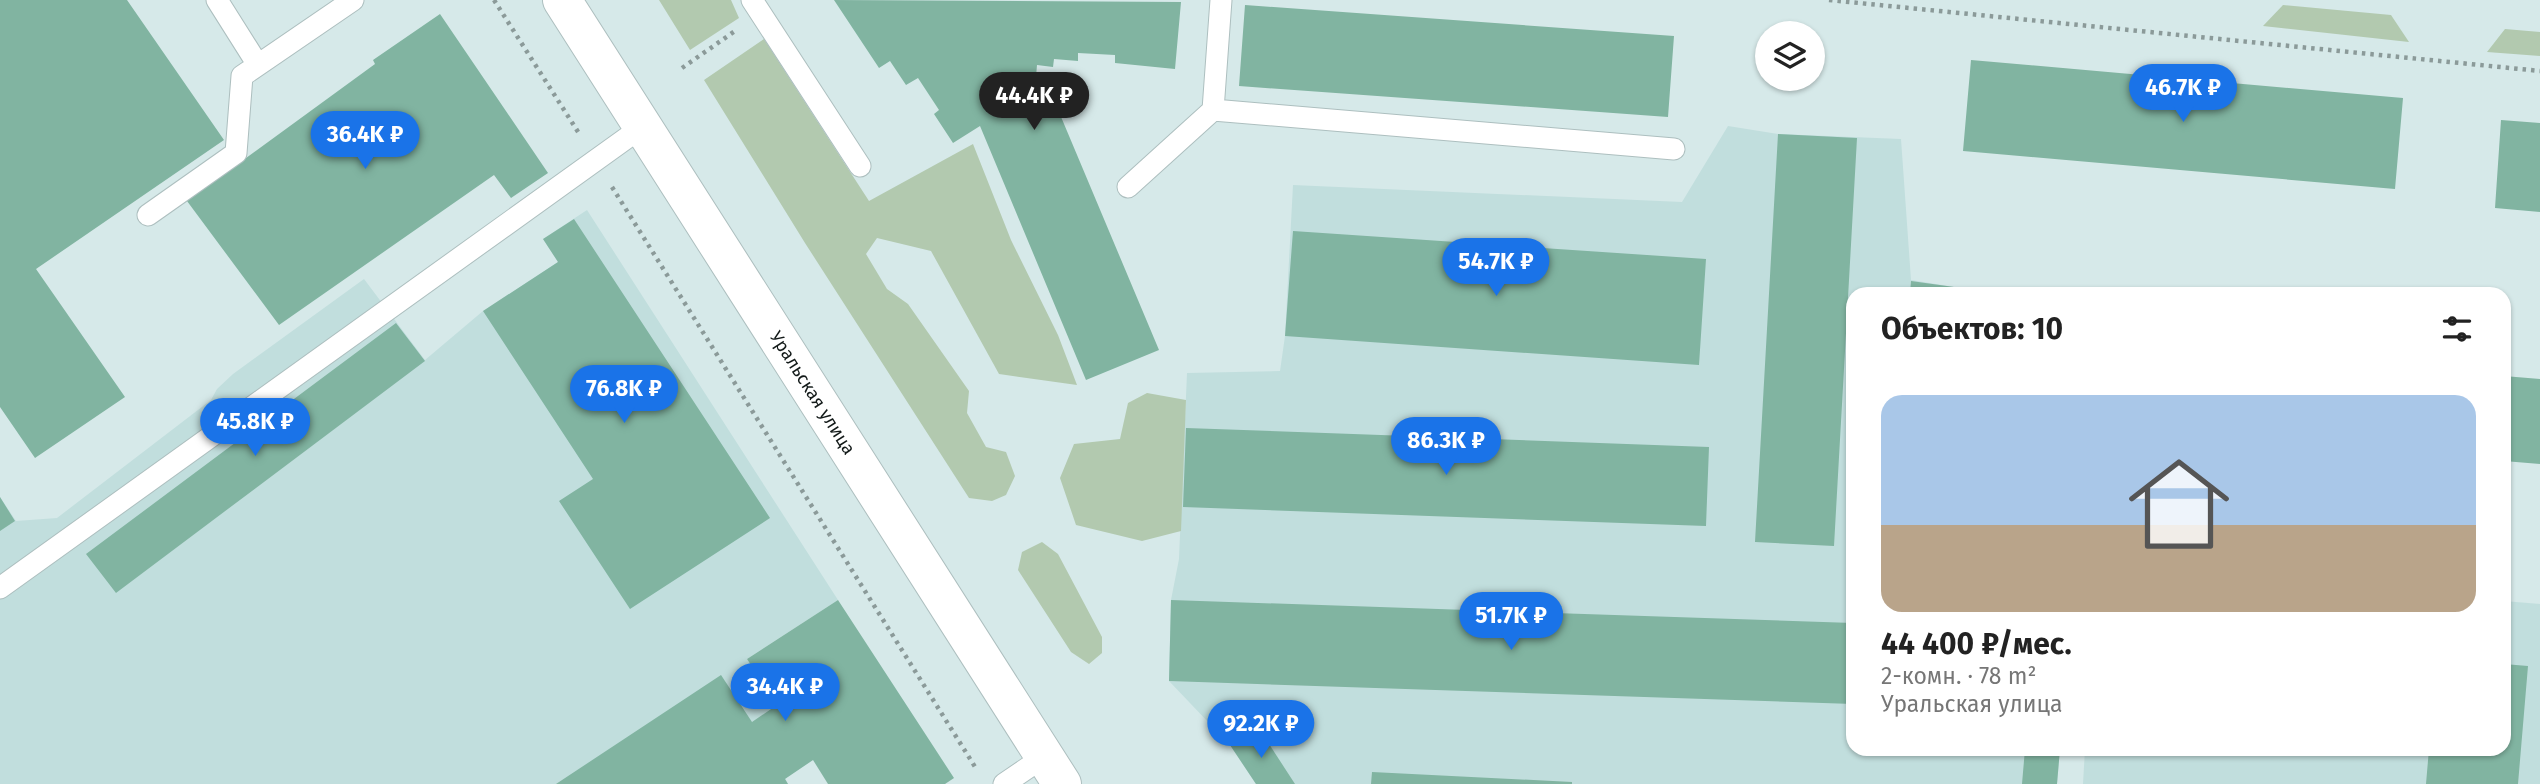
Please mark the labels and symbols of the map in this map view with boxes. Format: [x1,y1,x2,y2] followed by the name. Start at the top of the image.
[2118,64,2248,124] pin: 46.7K ₽
[969,72,1099,132] pin: 44.4K ₽
[300,111,430,171] pin: 36.4K ₽
[1431,238,1561,298] pin: 54.7K ₽
[765,327,860,459] street label: Уральская улица
[559,366,689,425] pin: 76.8K ₽
[190,398,320,458] pin: 45.8K ₽
[1381,418,1511,477] pin: 86.3K ₽
[1446,592,1576,652] pin: 51.7K ₽
[720,664,850,723] pin: 34.4K ₽
[1196,700,1326,760] pin: 92.2K ₽

